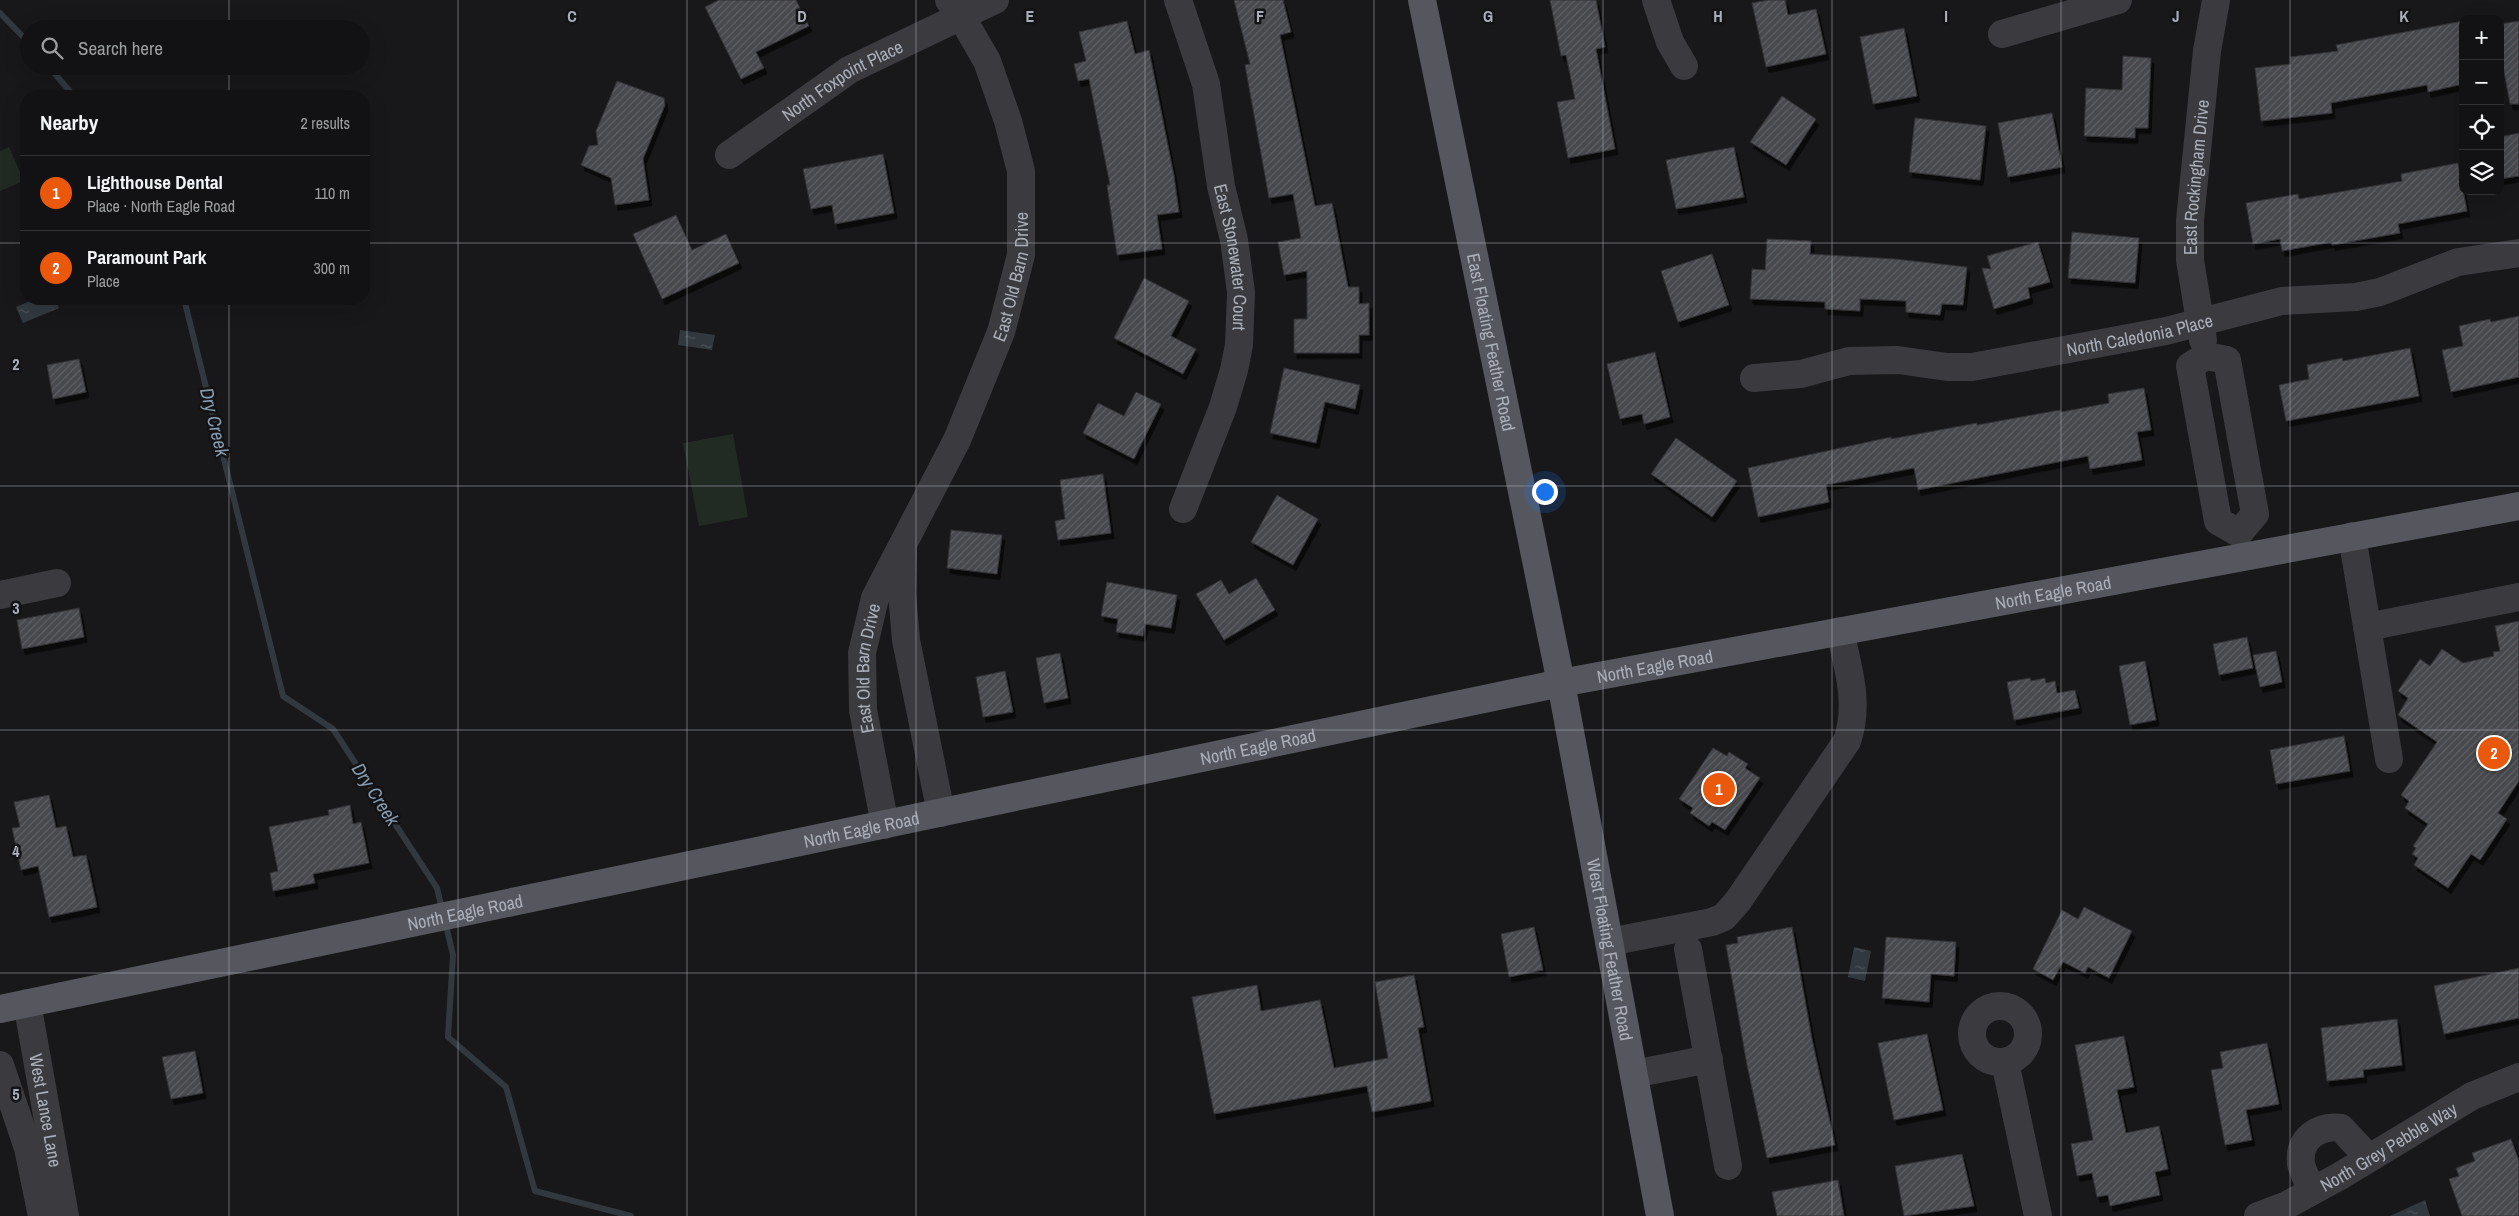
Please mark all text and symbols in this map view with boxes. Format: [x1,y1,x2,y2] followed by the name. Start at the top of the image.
[567,5,577,27] text: C
[797,5,807,27] text: D
[1026,5,1035,27] text: E
[1256,5,1264,27] text: F
[1483,5,1493,27] text: G
[1713,5,1723,27] text: H
[1944,5,1948,27] text: I
[2172,5,2180,27] text: J
[2399,5,2409,27] text: K
[2459,15,2504,195] map controls
[2459,15,2504,60] button: +
[20,20,370,75] search box
[38,34,66,62] icon: search
[776,34,907,127] street label: North Foxpoint Place
[78,35,163,61] text: Search here
[2459,60,2504,105] button: −
[2177,98,2215,255] street label: East Rockingham Drive
[2459,105,2504,150] button: locate
[40,108,98,137] text: Nearby
[300,112,350,134] text: 2 results
[2459,150,2504,195] button: layers
[87,169,223,195] text: Lighthouse Dental
[1208,181,1254,331] street label: East Stonewater Court
[52,182,60,204] text: 1
[314,182,350,204] text: 110 m
[87,195,235,217] text: Place · North Eagle Road
[986,212,1034,345] street label: East Old Barn Drive
[87,244,207,270] text: Paramount Park
[1461,251,1522,433] street label: East Floating Feather Road
[52,257,60,279] text: 2
[314,257,350,279] text: 300 m
[87,270,120,292] text: Place
[2064,307,2215,362] street label: North Caledonia Place
[12,353,20,375] text: 2
[194,385,236,460] water label: Dry Creek
[1532,479,1558,505] your location
[1993,569,2113,615] street label: North Eagle Road
[12,597,20,619] text: 3
[849,601,886,736] street label: East Old Barn Drive
[1595,643,1715,689] street label: North Eagle Road
[1198,722,1318,771] street label: North Eagle Road
[2478,734,2510,772] pin: 2
[346,758,407,831] water label: Dry Creek
[1703,770,1735,808] pin: 1
[801,805,921,853] street label: North Eagle Road
[12,840,20,862] text: 4
[1581,856,1640,1043] street label: West Floating Feather Road
[405,888,525,936] street label: North Eagle Road
[24,1052,69,1169] street label: West Lance Lane
[12,1083,20,1105] text: 5
[2315,1095,2462,1197] street label: North Grey Pebble Way

